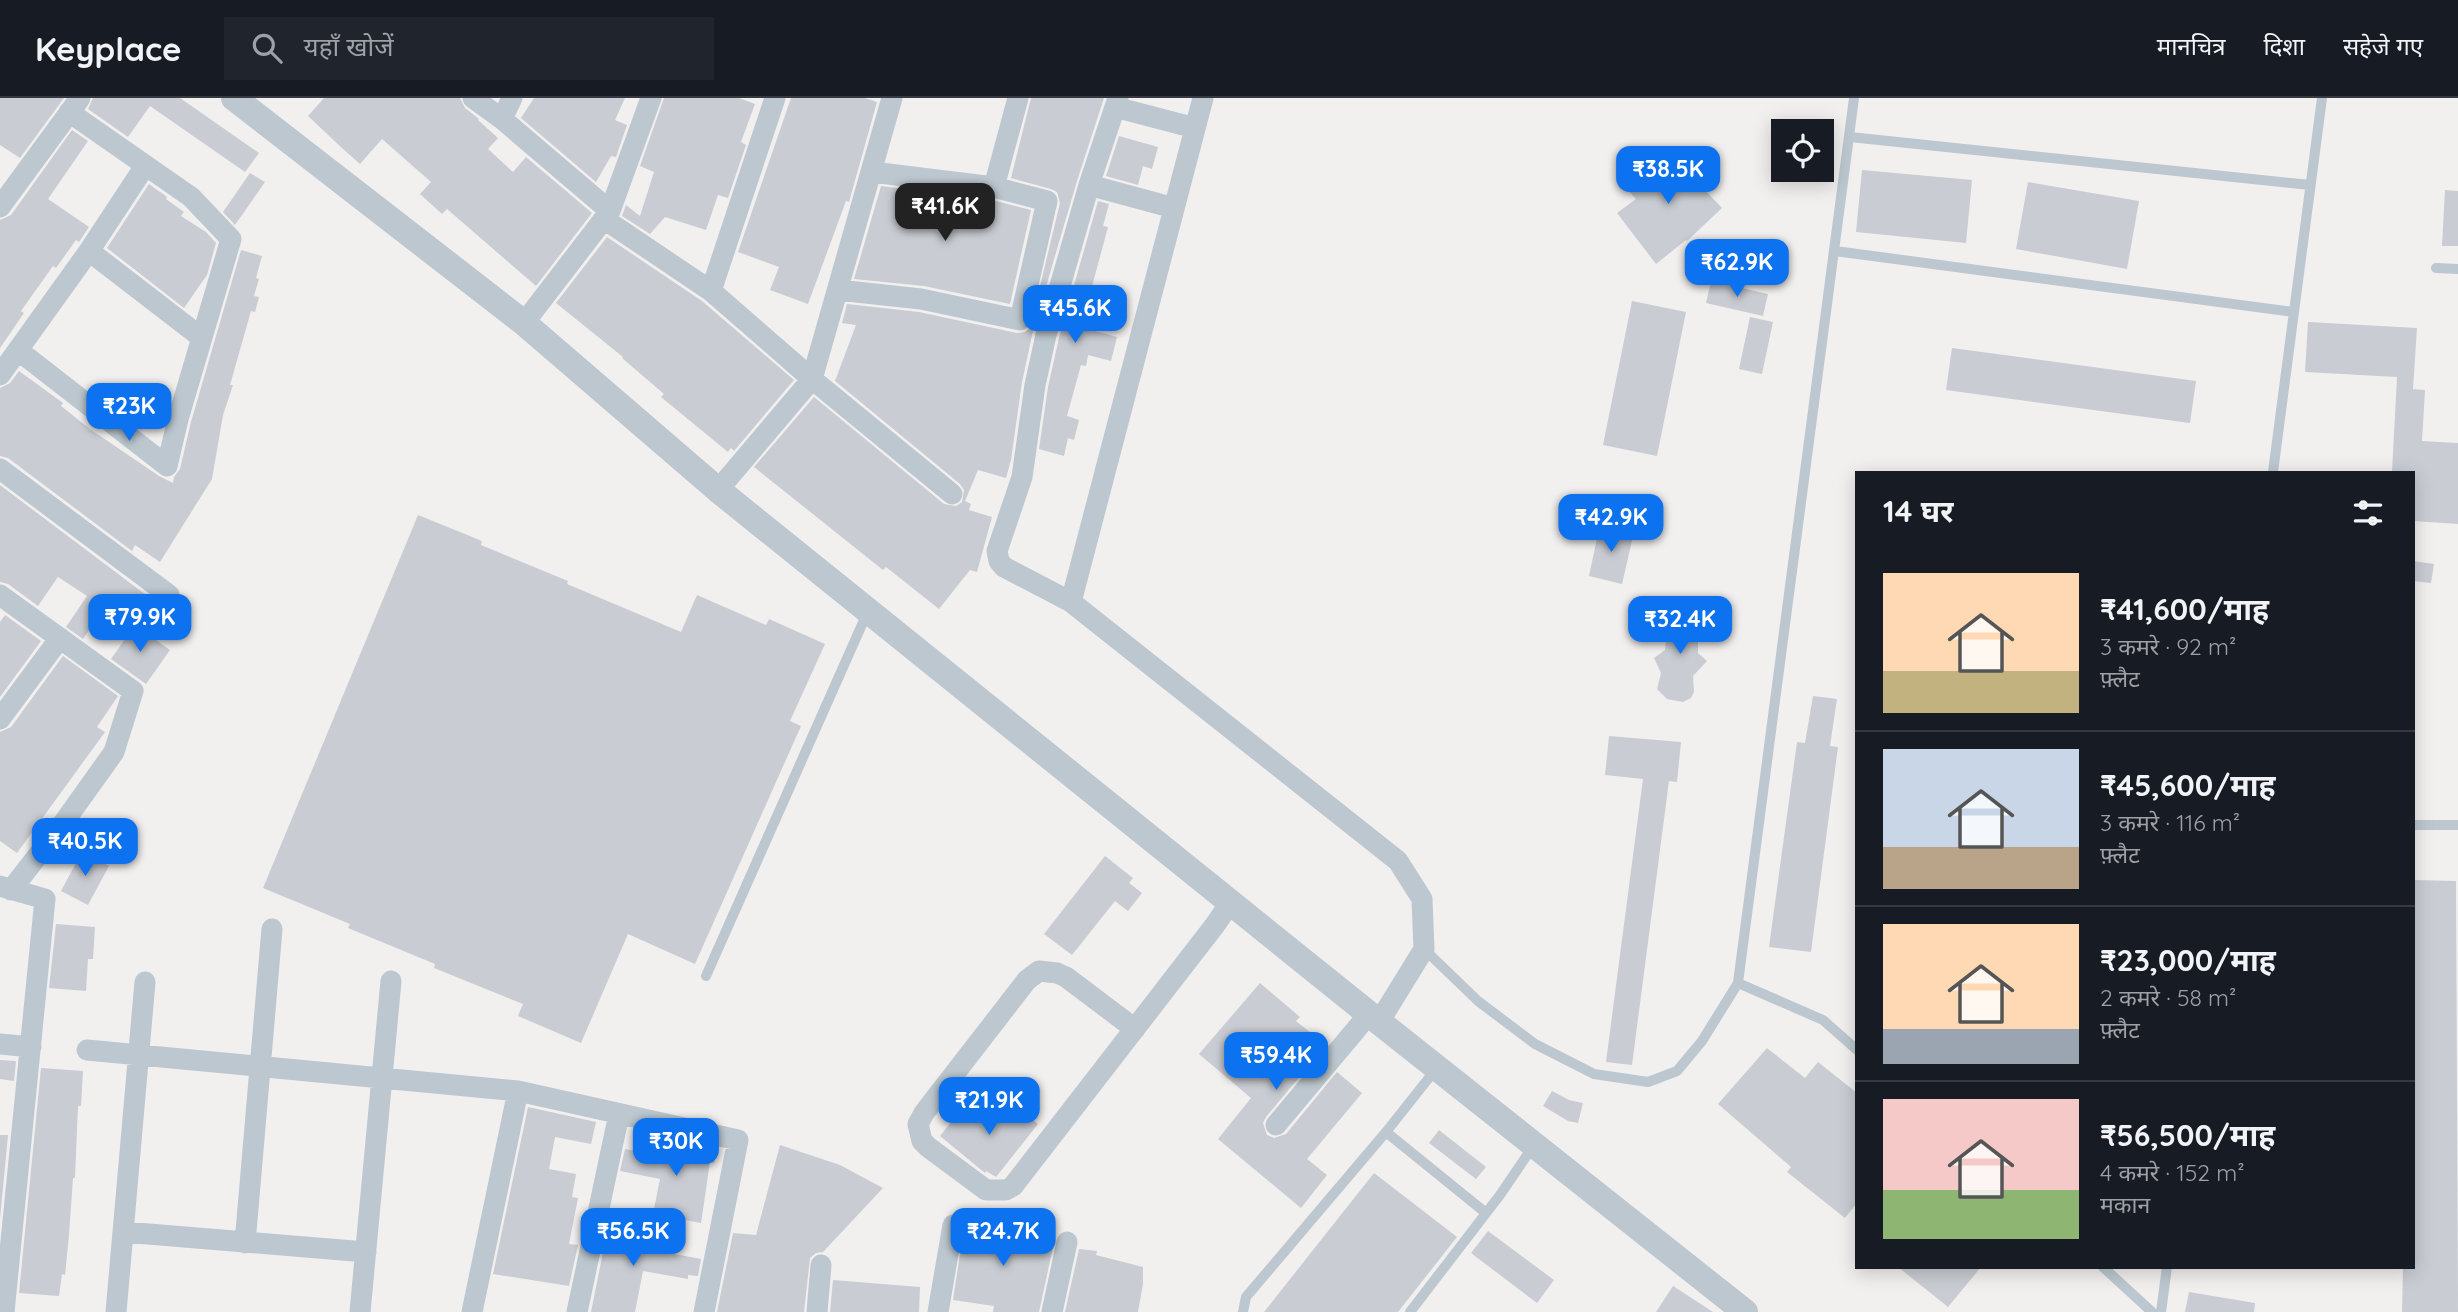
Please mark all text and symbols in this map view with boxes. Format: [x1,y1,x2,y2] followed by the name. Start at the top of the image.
[224,17,714,80] search box
[35,28,182,69] text: Keyplace
[248,29,286,67] icon: search
[304,30,394,63] text: यहाँ खोजें
[2157,31,2225,61] text: मानचित्र
[2263,31,2305,61] text: दिशा
[2343,31,2423,61] text: सहेजे गए
[1771,119,1834,182] map controls
[1771,119,1834,182] button: locate
[1611,146,1725,206] pin: ₹38.5K
[1632,154,1704,183] text: ₹38.5K
[888,184,1002,243] pin: ₹41.6K
[911,191,979,220] text: ₹41.6K
[1680,240,1794,299] pin: ₹62.9K
[1701,247,1773,276] text: ₹62.9K
[1018,286,1132,345] pin: ₹45.6K
[1039,293,1111,322] text: ₹45.6K
[88,384,170,443] pin: ₹23K
[102,391,156,420] text: ₹23K
[1883,492,1953,530] text: 14 घर
[1554,494,1668,554] pin: ₹42.9K
[2349,494,2387,532] icon: filters
[1574,502,1648,531] text: ₹42.9K
[2100,590,2269,628] text: ₹41,600/माह
[83,594,197,654] pin: ₹79.9K
[1623,596,1737,656] pin: ₹32.4K
[1939,601,2023,685] icon: home
[104,602,176,631] text: ₹79.9K
[1644,604,1716,633] text: ₹32.4K
[2100,632,2236,661] text: 3 कमरे · 92 m²
[2100,664,2140,693] text: फ़्लैट
[2100,766,2276,804] text: ₹45,600/माह
[1939,777,2023,861] icon: home
[2100,808,2240,837] text: 3 कमरे · 116 m²
[28,818,142,878] pin: ₹40.5K
[48,826,122,855] text: ₹40.5K
[2100,840,2140,869] text: फ़्लैट
[2100,941,2276,979] text: ₹23,000/माह
[1939,952,2023,1036] icon: home
[2100,983,2236,1012] text: 2 कमरे · 58 m²
[2100,1015,2140,1044] text: फ़्लैट
[1219,1032,1333,1092] pin: ₹59.4K
[1240,1040,1312,1069] text: ₹59.4K
[932,1077,1046,1137] pin: ₹21.9K
[955,1085,1023,1114] text: ₹21.9K
[2100,1116,2275,1154] text: ₹56,500/माह
[635,1118,717,1178] pin: ₹30K
[649,1126,703,1155] text: ₹30K
[1939,1127,2023,1211] icon: home
[2100,1158,2245,1187] text: 4 कमरे · 152 m²
[2100,1190,2150,1219] text: मकान
[576,1208,690,1268] pin: ₹56.5K
[946,1208,1060,1268] pin: ₹24.7K
[597,1216,669,1245] text: ₹56.5K
[967,1216,1039,1245] text: ₹24.7K

